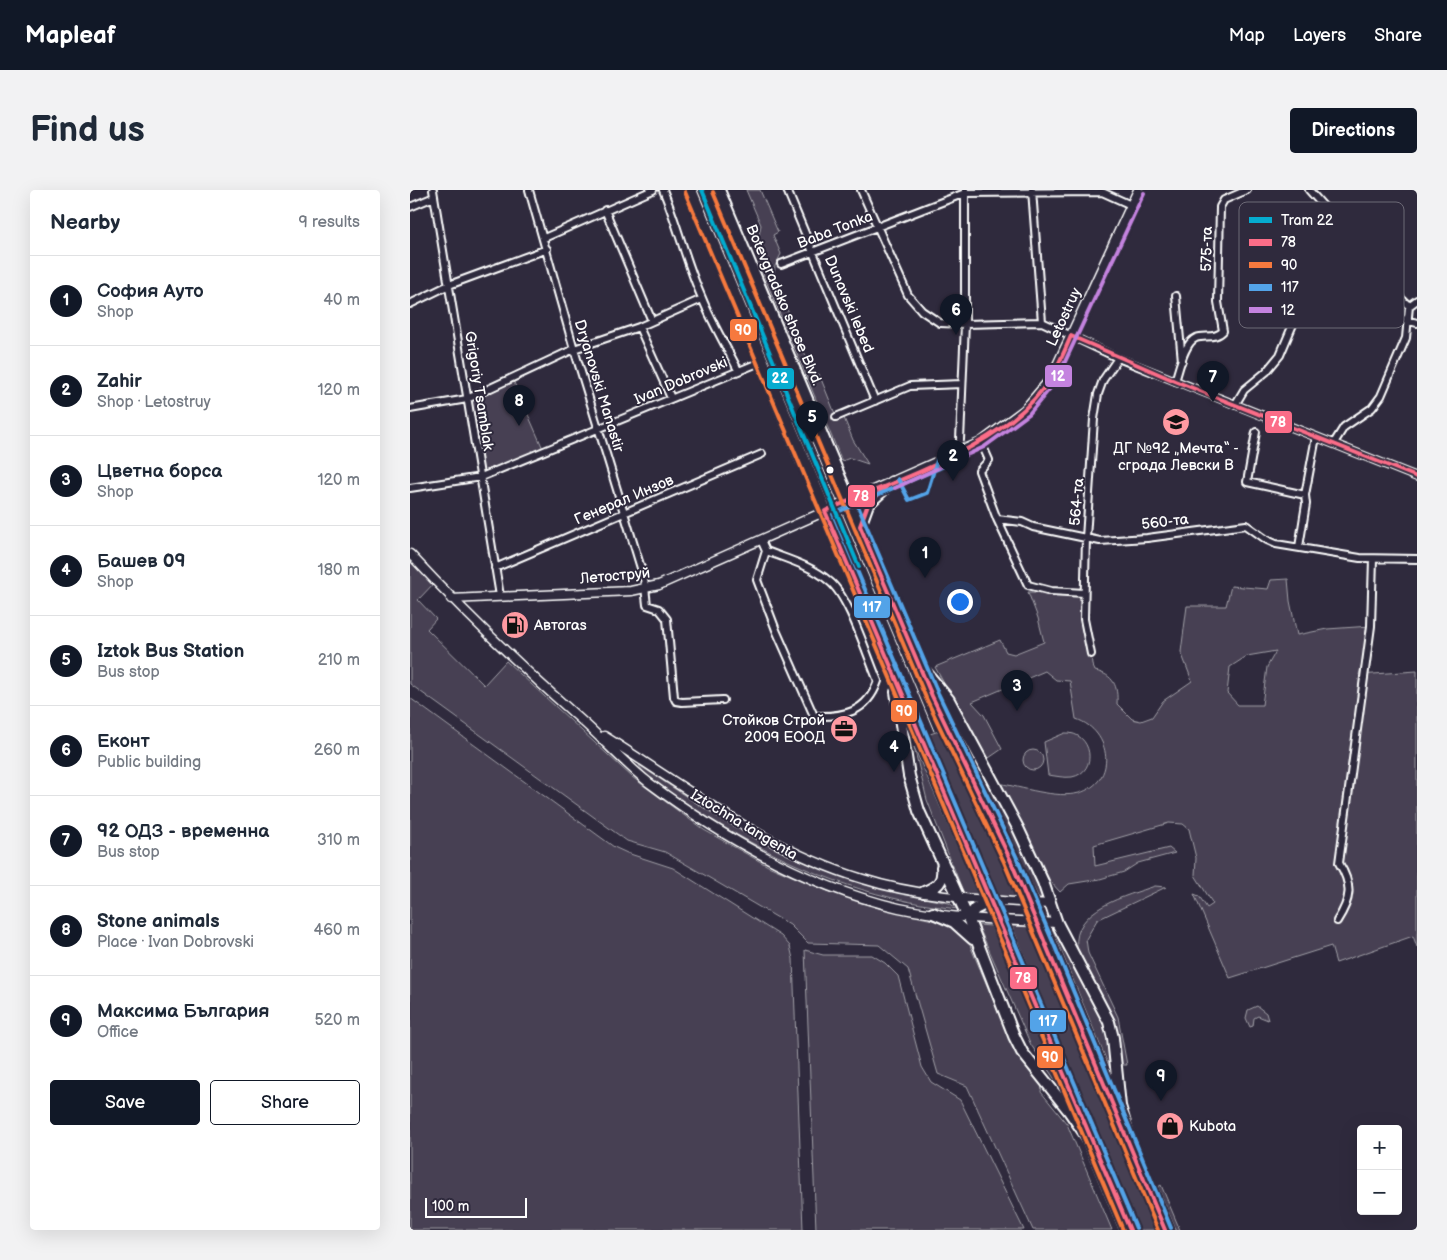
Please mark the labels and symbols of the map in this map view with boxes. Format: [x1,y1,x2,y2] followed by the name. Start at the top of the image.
[1239,202,1404,328] legend
[795,207,875,253] street label: Baba Tonka
[1281,212,1334,229] text: Tram 22
[741,221,827,389] street label: Botevgradsko shose Blvd.
[1197,226,1217,272] street label: 575-та
[1281,234,1296,251] text: 78
[820,252,878,356] street label: Dunavski lebed
[1281,257,1297,274] text: 90
[1281,279,1299,296] text: 117
[1042,285,1086,349] street label: Letostruy
[940,294,972,335] pin: 6
[1281,302,1295,319] text: 12
[570,317,628,455] street label: Dryanovski Manastir
[729,318,758,342] line badge: 90
[735,322,752,339] text: 90
[460,330,498,453] street label: Grigoriy Tsamblak
[632,353,730,409] street label: Ivan Dobrovski
[1197,361,1229,402] pin: 7
[1044,364,1073,388] line badge: 12
[766,367,795,390] line badge: 22
[1051,368,1066,385] text: 12
[772,370,789,387] text: 22
[503,385,535,426] pin: 8
[796,401,828,442] pin: 5
[1161,407,1191,437] school or university icon: ДГ №92 „Мечта“ - сграда Левски В
[1264,410,1293,434] line badge: 78
[1270,414,1286,431] text: 78
[1113,439,1239,475] place label: ДГ №92 „Мечта“ - сграда Левски В
[937,440,969,481] pin: 2
[825,465,835,475] unlabelled marker
[572,471,677,529] street label: Генерал Инзов
[1065,477,1089,527] street label: 564-та
[847,484,876,508] line badge: 78
[853,488,869,505] text: 78
[1140,510,1190,534] street label: 560-та
[909,537,941,578] pin: 1
[578,563,651,589] street label: Летоструй
[947,589,973,615] your location
[853,595,891,619] line badge: 117
[862,599,882,616] text: 117
[500,610,530,640] fuel station icon: Автогаѕ
[533,616,587,635] place label: Автогаѕ
[1001,670,1033,711] pin: 3
[890,699,918,723] line badge: 90
[896,703,913,720] text: 90
[722,711,825,747] place label: Стойков Строй 2009 ЕООД
[829,714,859,744] office icon: Стойков Строй 2009 ЕООД
[878,731,910,772] pin: 4
[687,786,801,864] street label: Iztochna tangenta
[1009,966,1038,990] line badge: 78
[1015,970,1031,987] text: 78
[1029,1009,1067,1033] line badge: 117
[1038,1013,1058,1030] text: 117
[1036,1045,1064,1069] line badge: 90
[1042,1049,1059,1066] text: 90
[1145,1060,1177,1101] pin: 9
[1155,1111,1185,1141] shop icon: Kubota
[1189,1117,1236,1136] place label: Kubota
[425,1195,528,1218] scale bar

